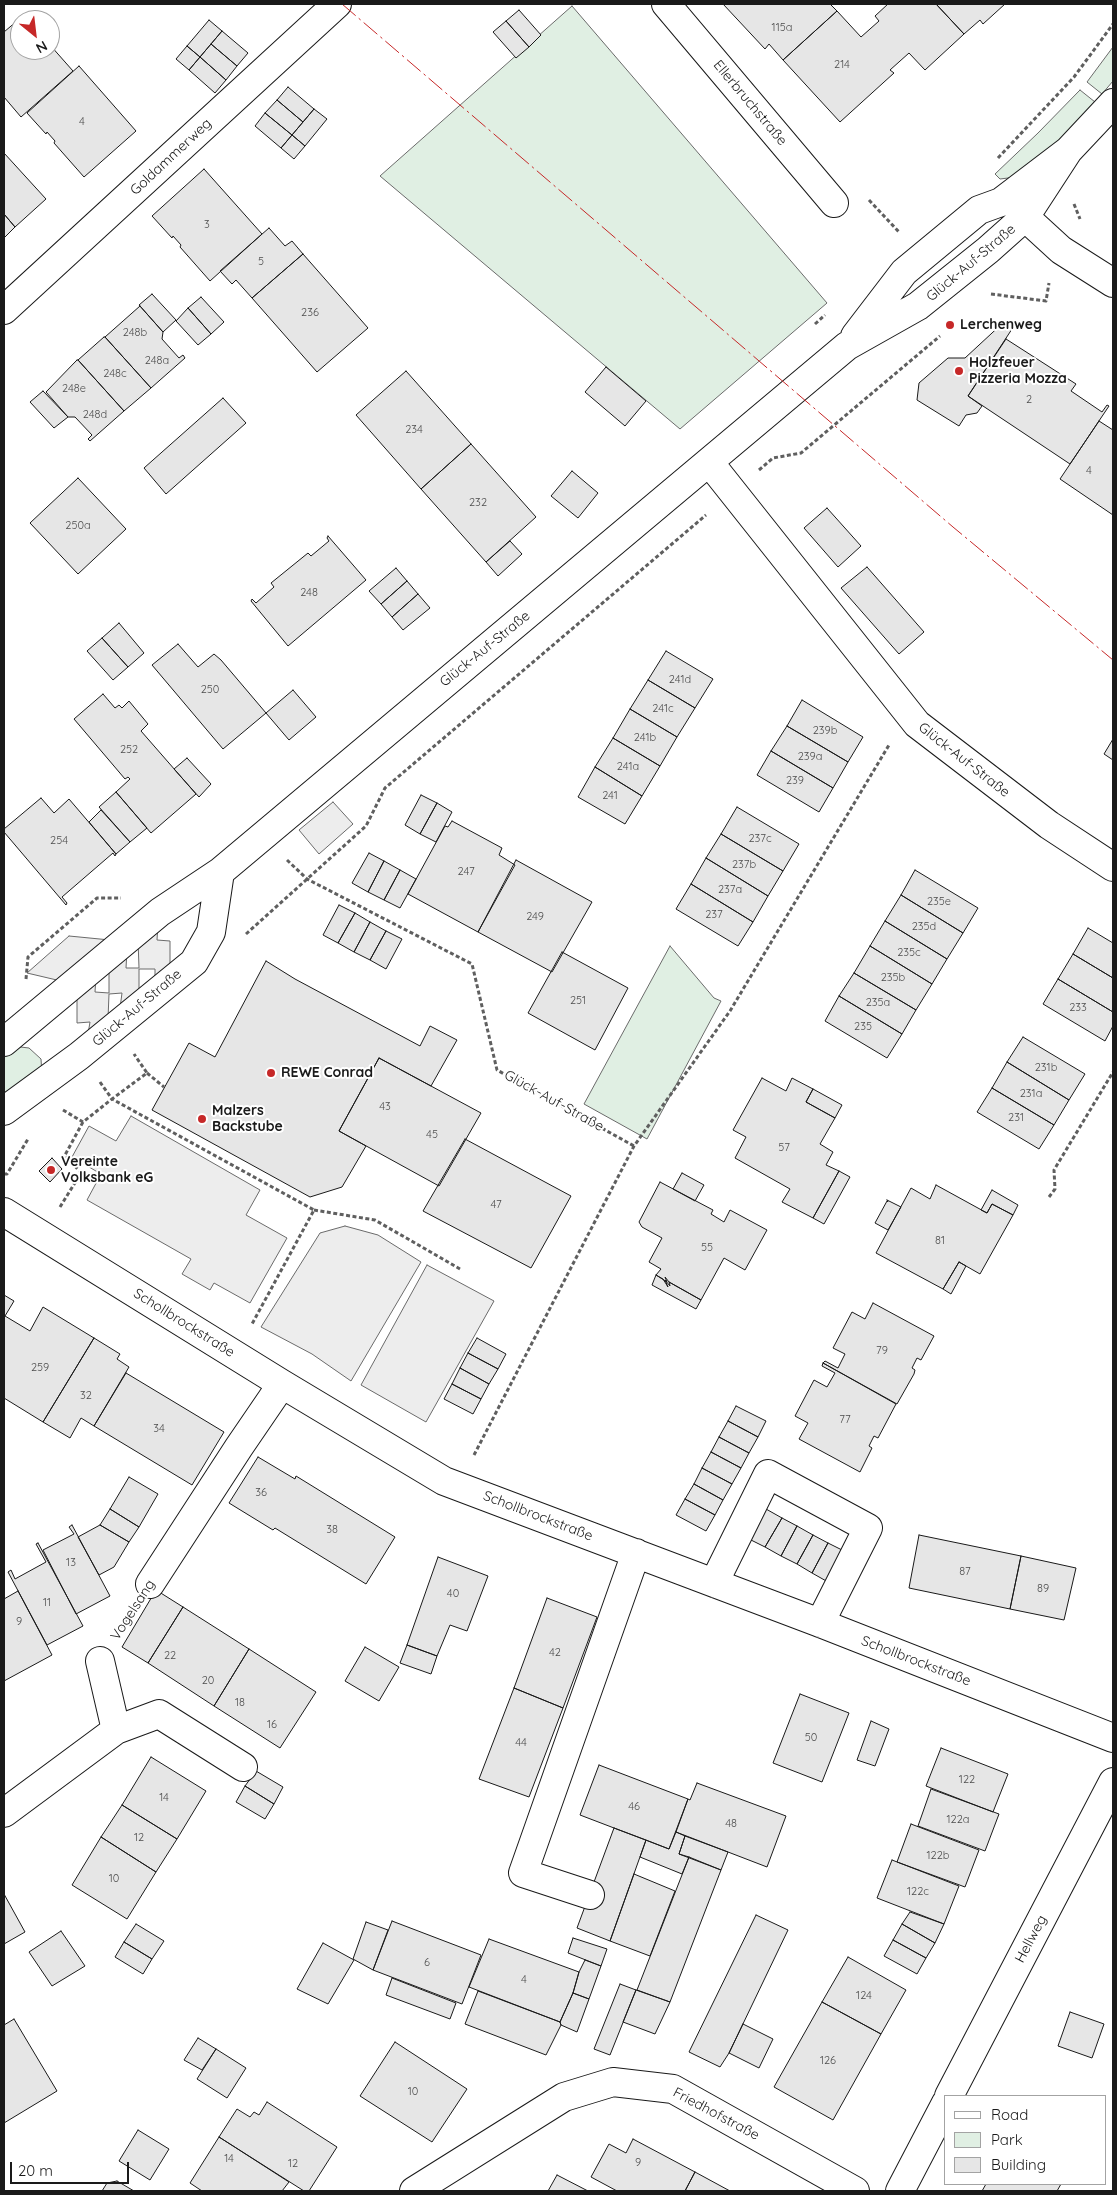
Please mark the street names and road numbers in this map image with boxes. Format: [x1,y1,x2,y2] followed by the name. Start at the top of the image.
[709,57,791,149] street label: Ellerbruchstraße
[127,115,215,199] street label: Goldammerweg
[923,221,1019,305] street label: Glück-Auf-Straße
[437,607,533,691] street label: Glück-Auf-Straße
[915,719,1013,801] street label: Glück-Auf-Straße
[89,966,185,1050] street label: Glück-Auf-Straße
[501,1067,607,1135] street label: Glück-Auf-Straße
[130,1285,238,1361] street label: Schollbrockstraße
[481,1487,595,1545] street label: Schollbrockstraße
[107,1576,159,1644] street label: Vogelsang
[859,1632,973,1690] street label: Schollbrockstraße
[1012,1912,1050,1966] street label: Hellweg
[670,2084,762,2144] street label: Friedhofstraße

